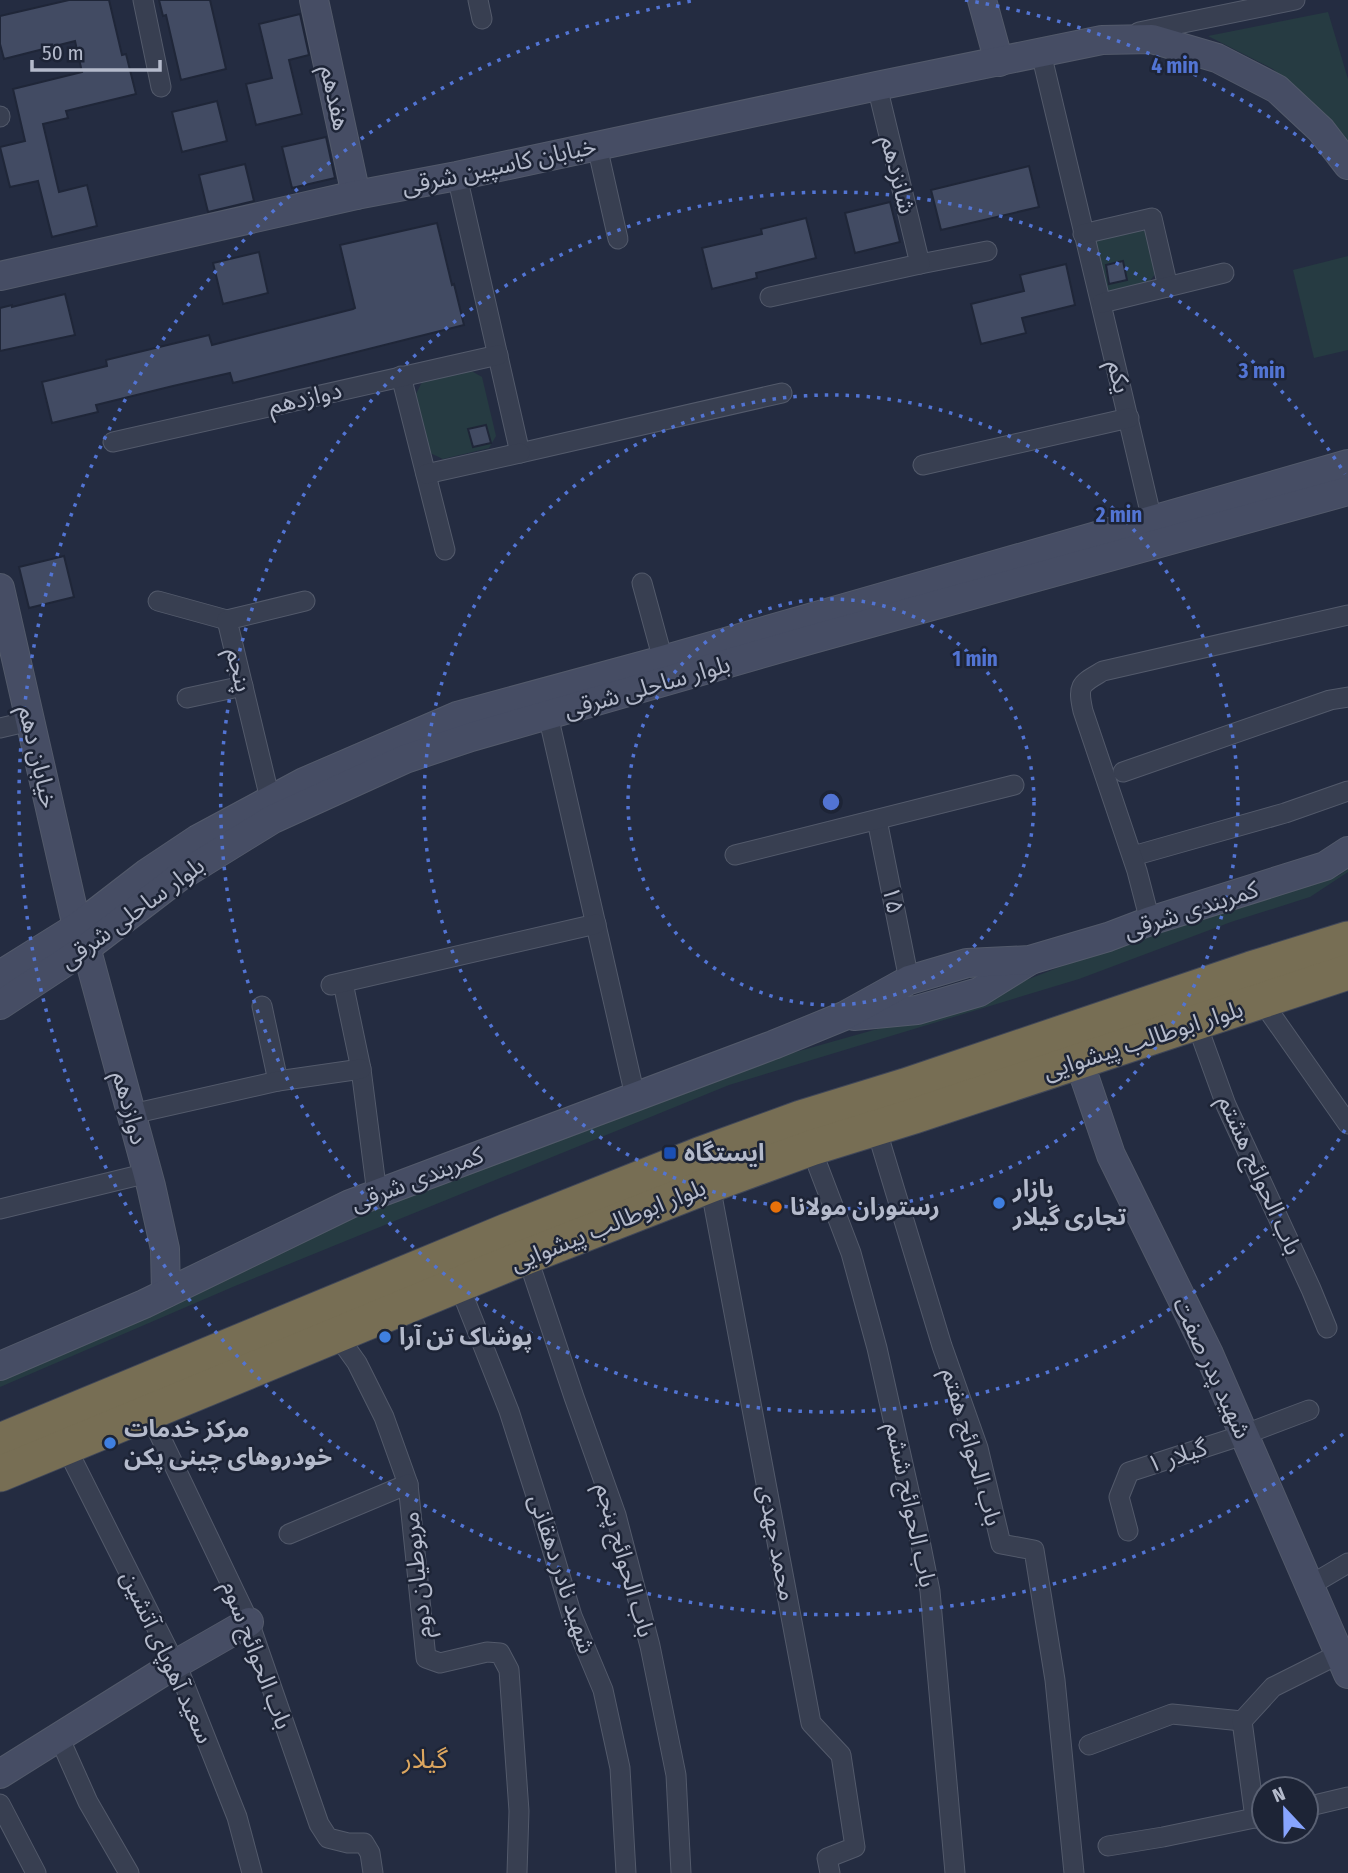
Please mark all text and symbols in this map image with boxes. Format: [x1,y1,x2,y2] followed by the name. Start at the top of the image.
[32,28,159,72] scale bar
[42,40,84,66] text: 50 m
[1151,53,1199,79] text: 4 min
[312,63,356,134] street label: هفدهم
[399,132,599,201] street label: خیابان کاسپین شرقی
[872,133,921,218] street label: شانزدهم
[1099,358,1136,397] street label: یکم
[1238,358,1285,384] text: 3 min
[265,376,345,423] street label: دوازدهم
[1095,502,1142,528] text: 2 min
[217,645,258,696] street label: پنجم
[952,646,998,672] text: 1 min
[561,650,733,724] street label: بلوار ساحلی شرقی
[10,703,63,812] street label: خیابان دهم
[819,790,843,814] centre of rings
[54,851,210,975] street label: بلوار ساحلی شرقی
[1120,875,1263,945] street label: کمربندی شرقی
[877,884,909,916] street label: ۱۵
[1040,994,1247,1087] street label: بلوار ابوطالب پیشوایی
[104,1068,153,1148] street label: دوازدهم
[1210,1091,1308,1260] street label: باب الحوائج هشتم
[684,1139,765,1167] place label: ایستگاه
[347,1140,488,1217] street label: کمربندی شرقی
[662,1145,678,1161] marker: ایستگاه
[506,1173,710,1278] street label: بلوار ابوطالب پیشوایی
[1012,1175,1127,1231] place label: بازار تجاری گیلار
[790,1193,940,1221] place label: رستوران مولانا
[991,1195,1007,1211] marker: بازار تجاری گیلار
[768,1199,784,1215] marker: رستوران مولانا
[1166,1293,1257,1444] street label: شهید پدر صفت
[399,1323,533,1353] place label: پوشاک تن آرا
[377,1329,393,1345] marker: پوشاک تن آرا
[933,1365,1008,1530] street label: باب الحوائج هفتم
[124,1415,332,1473] place label: مرکز خدمات خودروهای چینی پکن
[877,1420,942,1590] street label: باب الحوائج ششم
[1143,1433,1212,1479] street label: گیلار ۱
[102,1435,118,1451] marker: مرکز خدمات خودروهای چینی پکن
[587,1480,660,1641] street label: باب الحوائج پنجم
[752,1483,802,1603] street label: محمد جهدی
[523,1491,601,1657] street label: شهید نادر دهقانی
[396,1510,442,1640] street label: مربوطیان دوم
[114,1566,219,1748] street label: سعید آهوپای آتشین
[212,1577,298,1735] street label: باب الحوائج سوم
[401,1744,448,1775] district label: گیلار
[1250,1775,1320,1845] north arrow
[1269,1782,1288,1807] text: N

